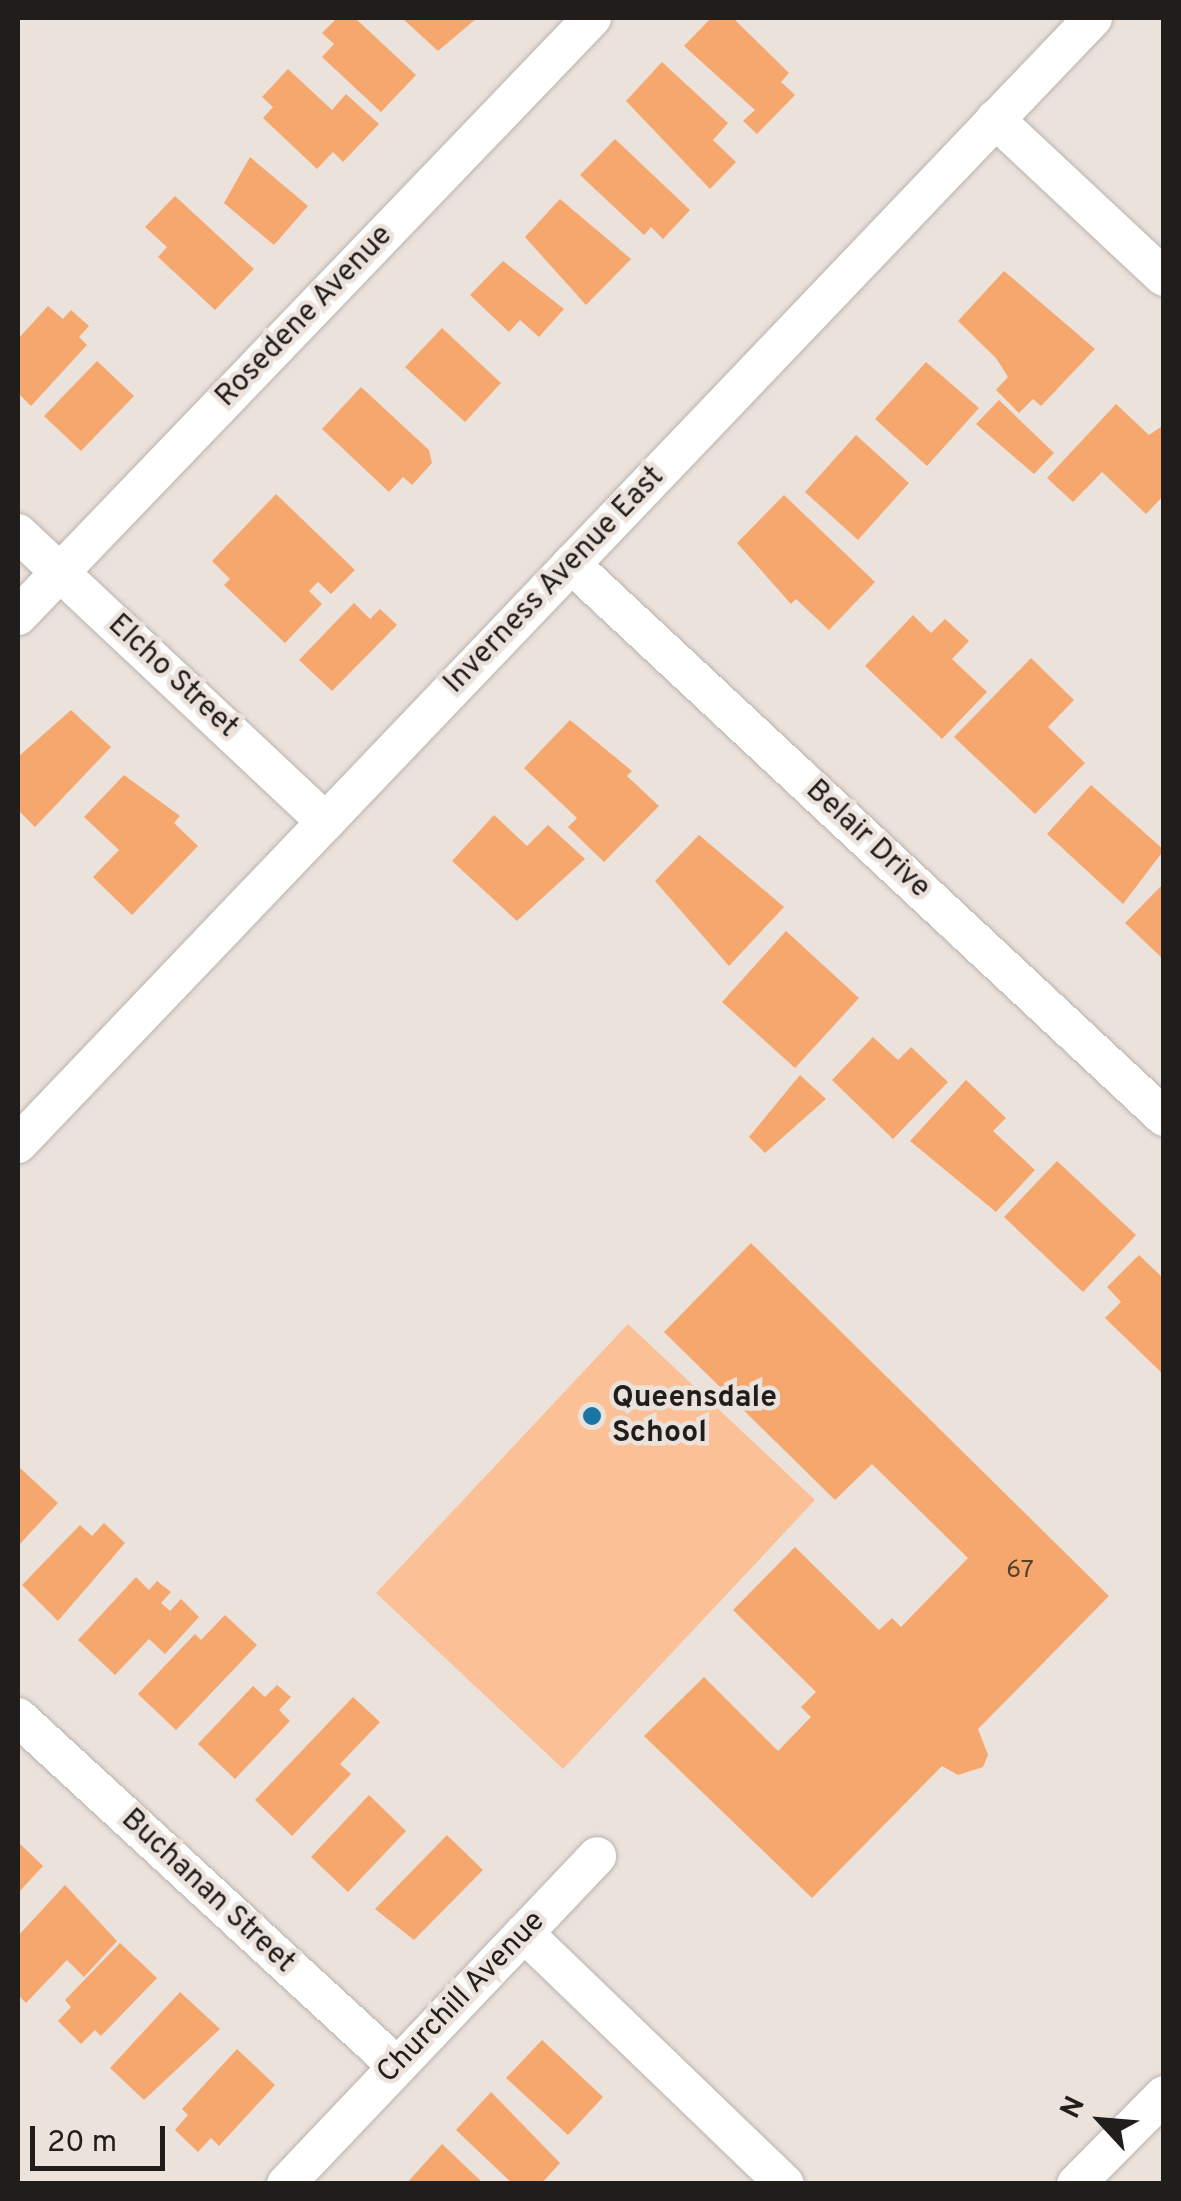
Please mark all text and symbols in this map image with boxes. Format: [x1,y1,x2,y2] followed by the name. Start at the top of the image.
[209,218,401,416] street label: Rosedene Avenue
[437,460,673,702] street label: Inverness Avenue East
[100,608,244,746] street label: Elcho Street
[797,773,937,907] street label: Belair Drive
[612,1381,777,1452] place label: Queensdale School
[581,1405,603,1427] marker: Queensdale School
[1006,1556,1034,1586] house number: 67
[113,1802,301,1982] street label: Buchanan Street
[370,1904,554,2092] street label: Churchill Avenue
[1051,2071,1151,2171] north arrow
[1053,2091,1095,2125] text: N
[35,2106,170,2168] scale bar
[47,2125,117,2162] text: 20 m

